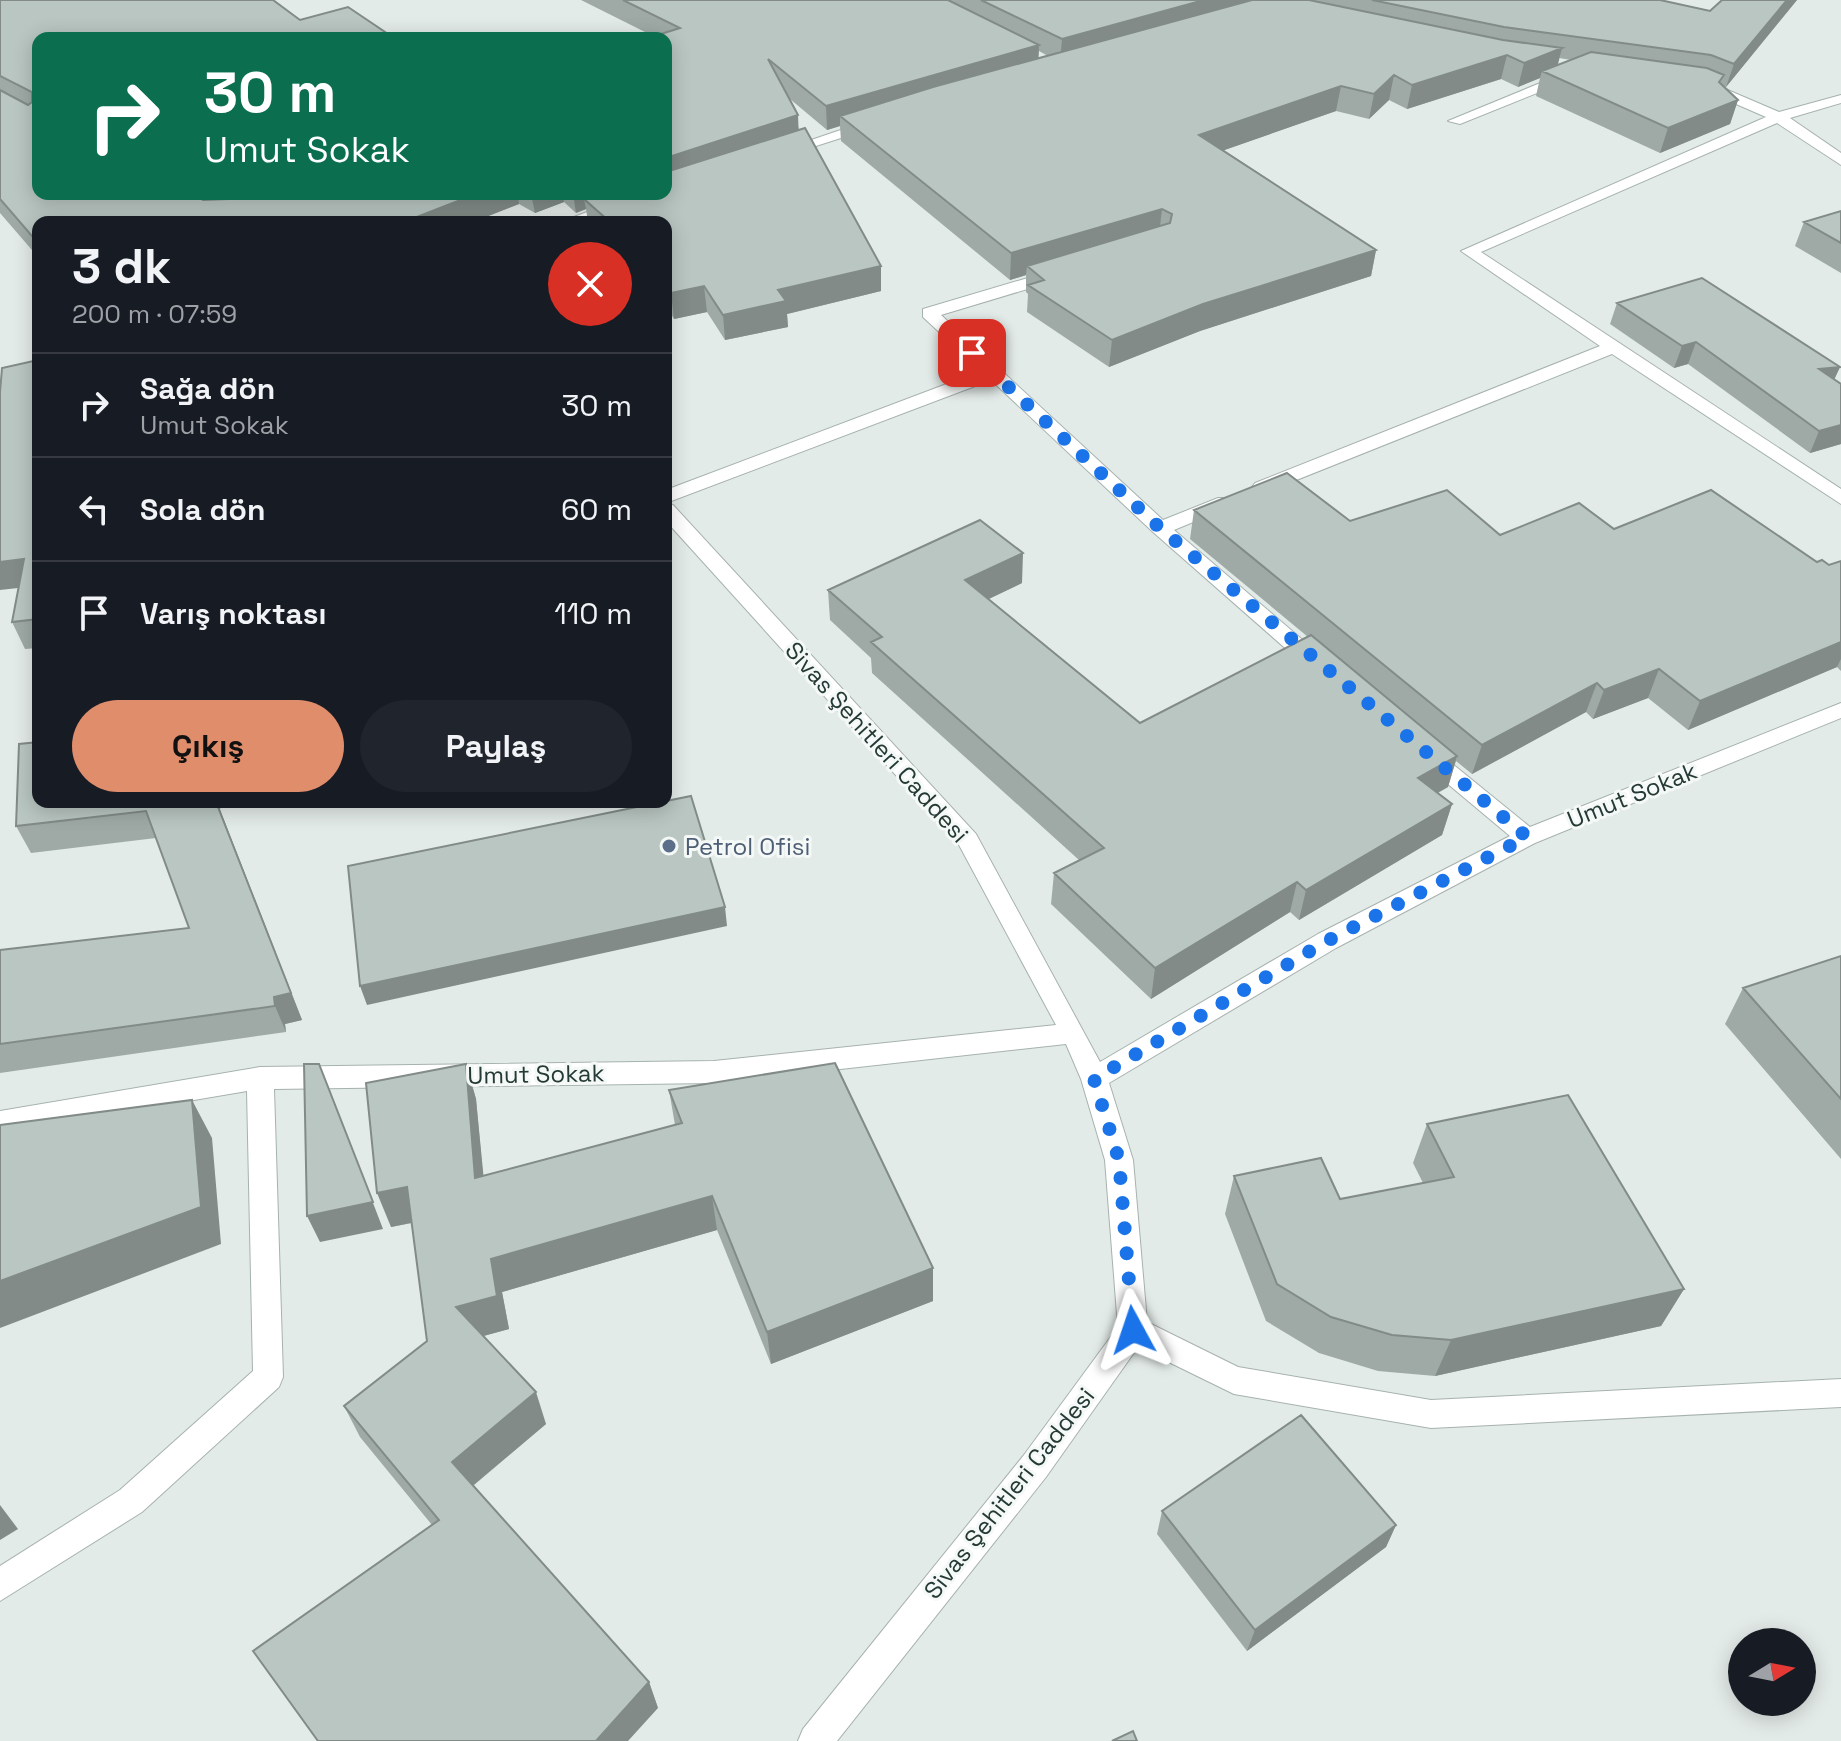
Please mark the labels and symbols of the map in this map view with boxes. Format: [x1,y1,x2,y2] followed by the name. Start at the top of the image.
[938,319,1006,387] pin
[779,635,975,849] street label: Sivas Şehitleri Caddesi
[1563,755,1701,835] street label: Umut Sokak
[685,831,810,862] place label: Petrol Ofisi
[660,837,678,855] marker: Petrol Ofisi
[467,1057,605,1091] street label: Umut Sokak
[1091,1288,1175,1372] position arrow
[917,1381,1101,1605] street label: Sivas Şehitleri Caddesi
[1728,1628,1816,1716] north arrow

